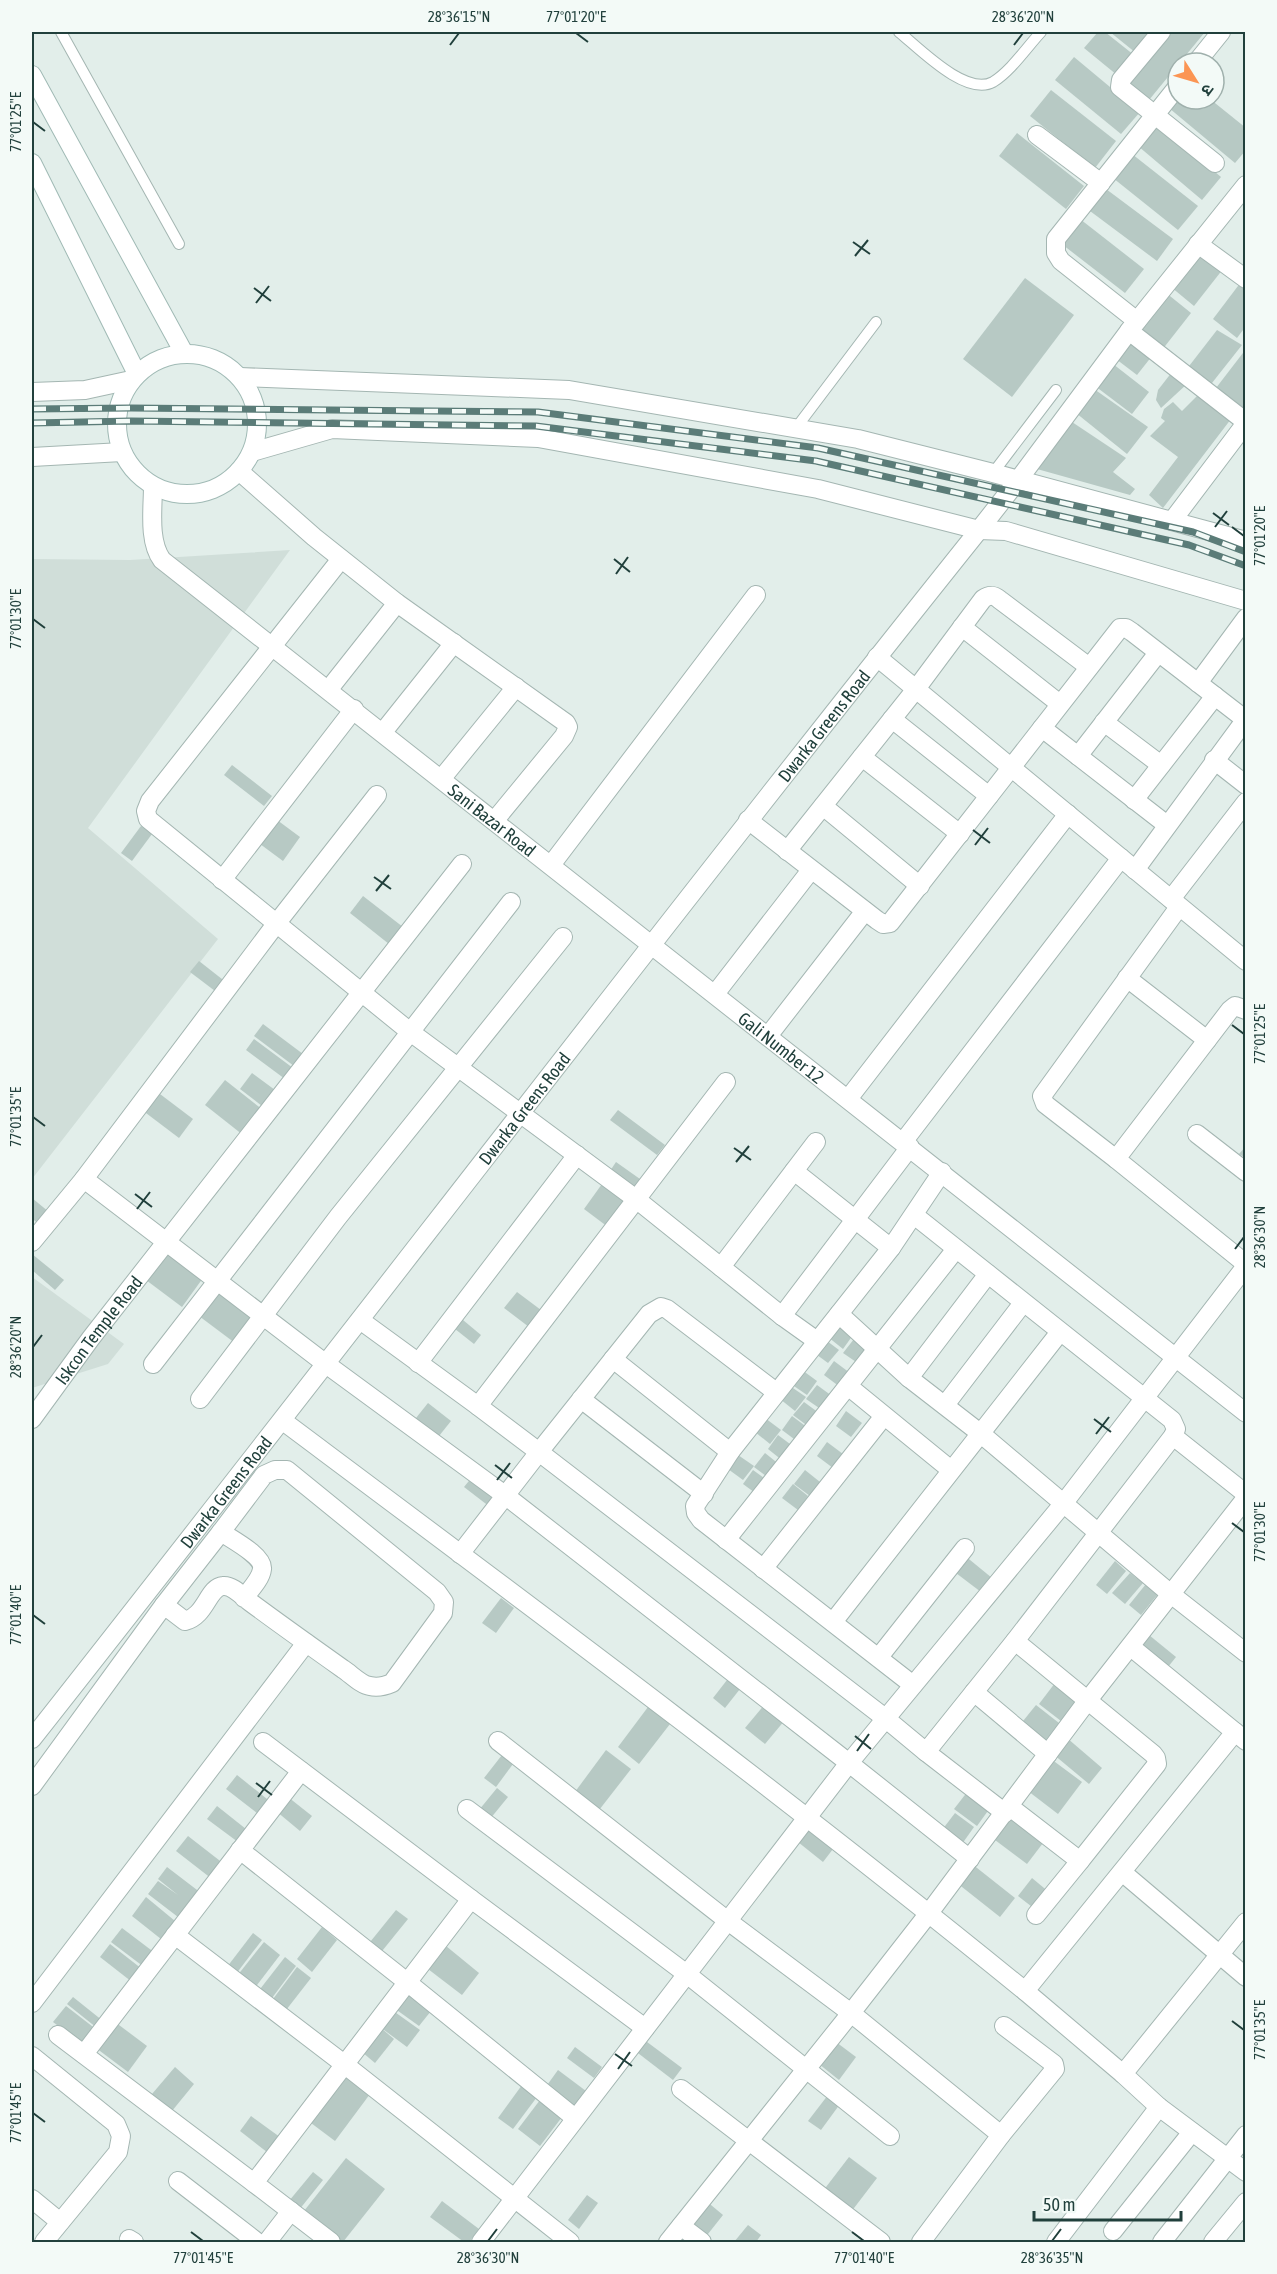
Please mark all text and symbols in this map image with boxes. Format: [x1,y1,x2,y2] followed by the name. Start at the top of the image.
[428,8,490,25] text: 28°36'15"N
[546,8,607,25] text: 77°01'20"E
[992,8,1054,25] text: 28°36'20"N
[1166,51,1226,111] north arrow
[1198,81,1218,100] text: उ
[7,91,24,152] text: 77°01'25"E
[1251,505,1268,566] text: 77°01'20"E
[7,588,24,649] text: 77°01'30"E
[773,666,874,786] street label: Dwarka Greens Road
[444,779,540,861] street label: Sani Bazar Road
[1251,1003,1268,1064] text: 77°01'25"E
[734,1007,828,1088] street label: Gali Number 12
[474,1048,574,1169] street label: Dwarka Greens Road
[7,1086,24,1147] text: 77°01'35"E
[1251,1206,1268,1268] text: 28°36'30"N
[50,1271,146,1388] street label: Iskcon Temple Road
[7,1316,24,1378] text: 28°36'20"N
[176,1432,276,1552] street label: Dwarka Greens Road
[1251,1501,1268,1562] text: 77°01'30"E
[7,1584,24,1645] text: 77°01'40"E
[1251,1999,1268,2060] text: 77°01'35"E
[7,2082,24,2143] text: 77°01'45"E
[1034,2184,1181,2222] scale bar
[1043,2194,1075,2215] text: 50 m
[173,2249,234,2266] text: 77°01'45"E
[457,2249,519,2266] text: 28°36'30"N
[834,2249,895,2266] text: 77°01'40"E
[1021,2249,1083,2266] text: 28°36'35"N

